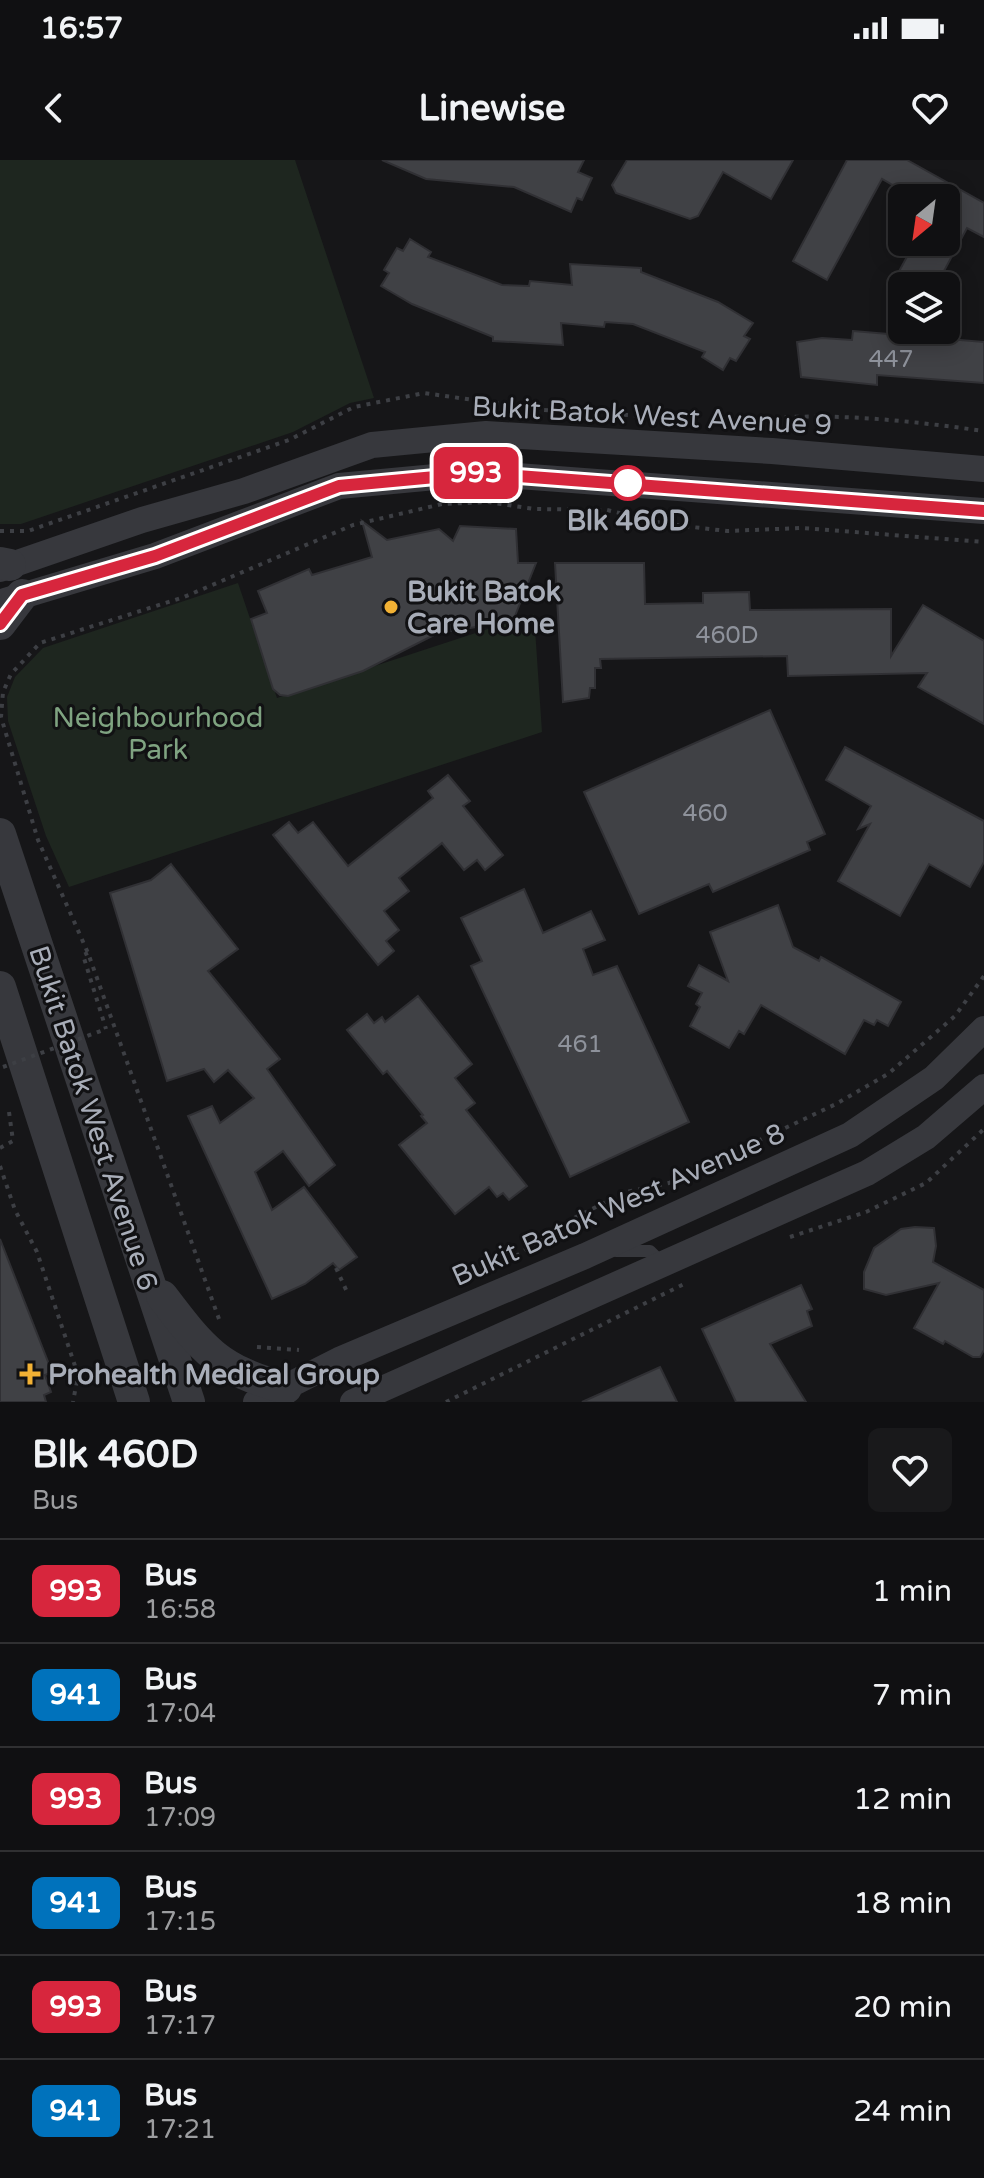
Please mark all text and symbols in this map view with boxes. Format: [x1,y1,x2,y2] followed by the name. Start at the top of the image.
[40,10,123,47] text: 16:57
[32,86,76,130] icon: back
[908,86,952,130] icon: heart
[419,87,565,130] text: Linewise
[888,184,960,256] north arrow
[888,184,960,344] map controls
[888,272,960,344] button: layers
[868,345,914,374] house number: 447
[471,390,833,442] street label: Bukit Batok West Avenue 9
[430,447,522,499] line badge: 993
[450,456,502,490] text: 993
[611,466,645,500] marker: Blk 460D
[567,504,689,538] place label: Blk 460D
[407,575,561,641] place label: Bukit Batok Care Home
[382,598,400,616] marker: Bukit Batok Care Home
[695,621,759,650] house number: 460D
[53,701,263,767] park label: Neighbourhood Park
[682,799,728,828] house number: 460
[21,942,165,1295] street label: Bukit Batok West Avenue 6
[557,1030,603,1059] house number: 461
[447,1116,790,1294] street label: Bukit Batok West Avenue 8
[48,1358,380,1392] place label: Prohealth Medical Group
[19,1363,41,1385] marker: Prohealth Medical Group
[868,1428,952,1512] button: heart
[32,1432,198,1478] text: Blk 460D
[32,1485,78,1516] text: Bus
[144,1557,197,1594] text: Bus
[872,1573,952,1610] text: 1 min
[50,1574,102,1608] text: 993
[144,1594,216,1625] text: 16:58
[144,1661,197,1698] text: Bus
[872,1677,952,1714] text: 7 min
[50,1678,102,1712] text: 941
[144,1698,216,1729] text: 17:04
[144,1765,197,1802] text: Bus
[853,1781,952,1818] text: 12 min
[50,1782,102,1816] text: 993
[144,1802,216,1833] text: 17:09
[144,1869,197,1906] text: Bus
[853,1885,952,1922] text: 18 min
[50,1886,102,1920] text: 941
[144,1906,216,1937] text: 17:15
[144,1973,197,2010] text: Bus
[853,1989,952,2026] text: 20 min
[50,1990,102,2024] text: 993
[144,2010,216,2041] text: 17:17
[144,2077,197,2114] text: Bus
[853,2093,952,2130] text: 24 min
[50,2094,102,2128] text: 941
[144,2114,216,2145] text: 17:21

